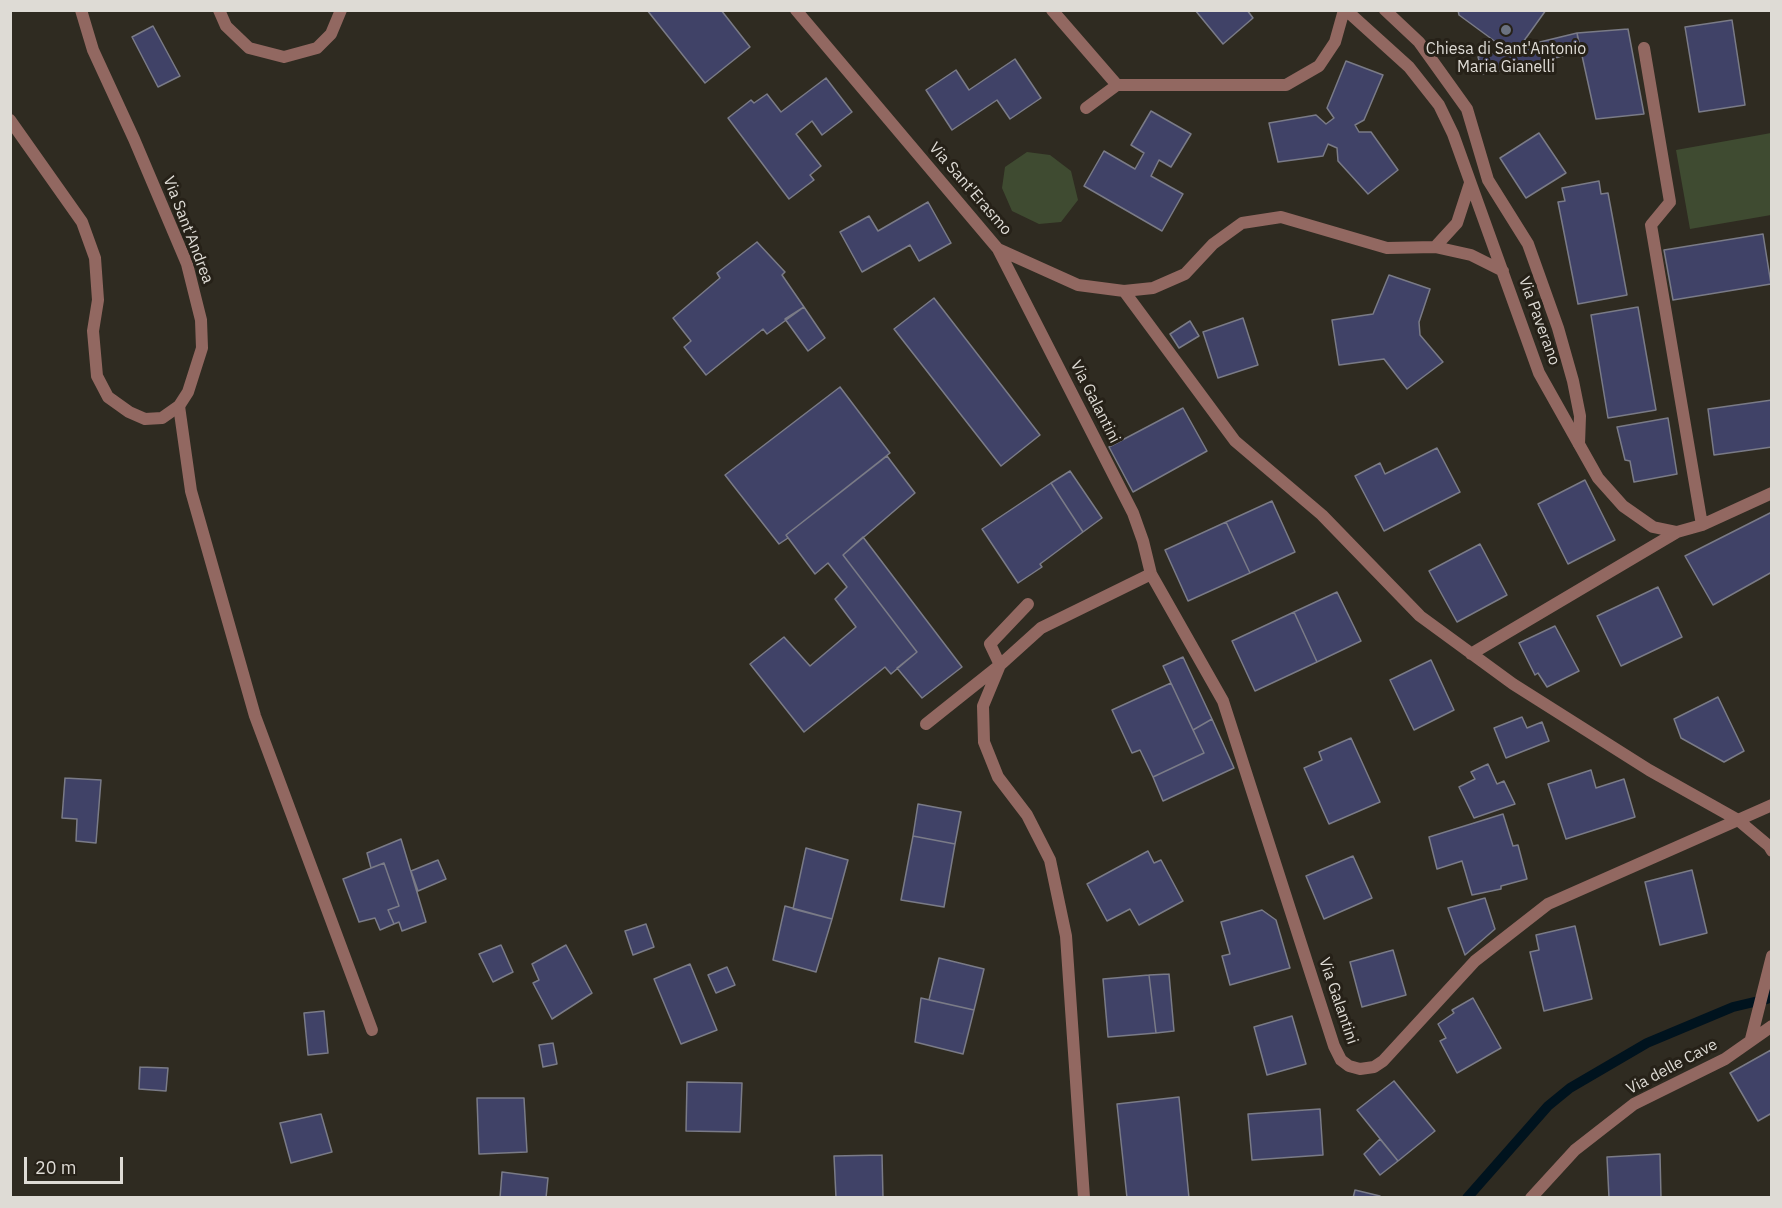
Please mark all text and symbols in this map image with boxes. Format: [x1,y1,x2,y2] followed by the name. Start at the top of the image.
[1499,23,1513,37] marker: Chiesa di Sant'Antonio Maria Gianelli
[1426,39,1586,77] place label: Chiesa di Sant'Antonio Maria Gianelli
[924,139,1016,239] street label: Via Sant'Erasmo
[159,174,217,286] street label: Via Sant'Andrea
[1514,274,1564,368] street label: Via Paverano
[1066,357,1124,447] street label: Via Galantini
[1314,955,1362,1047] street label: Via Galantini
[1623,1035,1721,1099] street label: Via delle Cave
[27,1145,126,1183] scale bar
[35,1156,77,1179] text: 20 m

